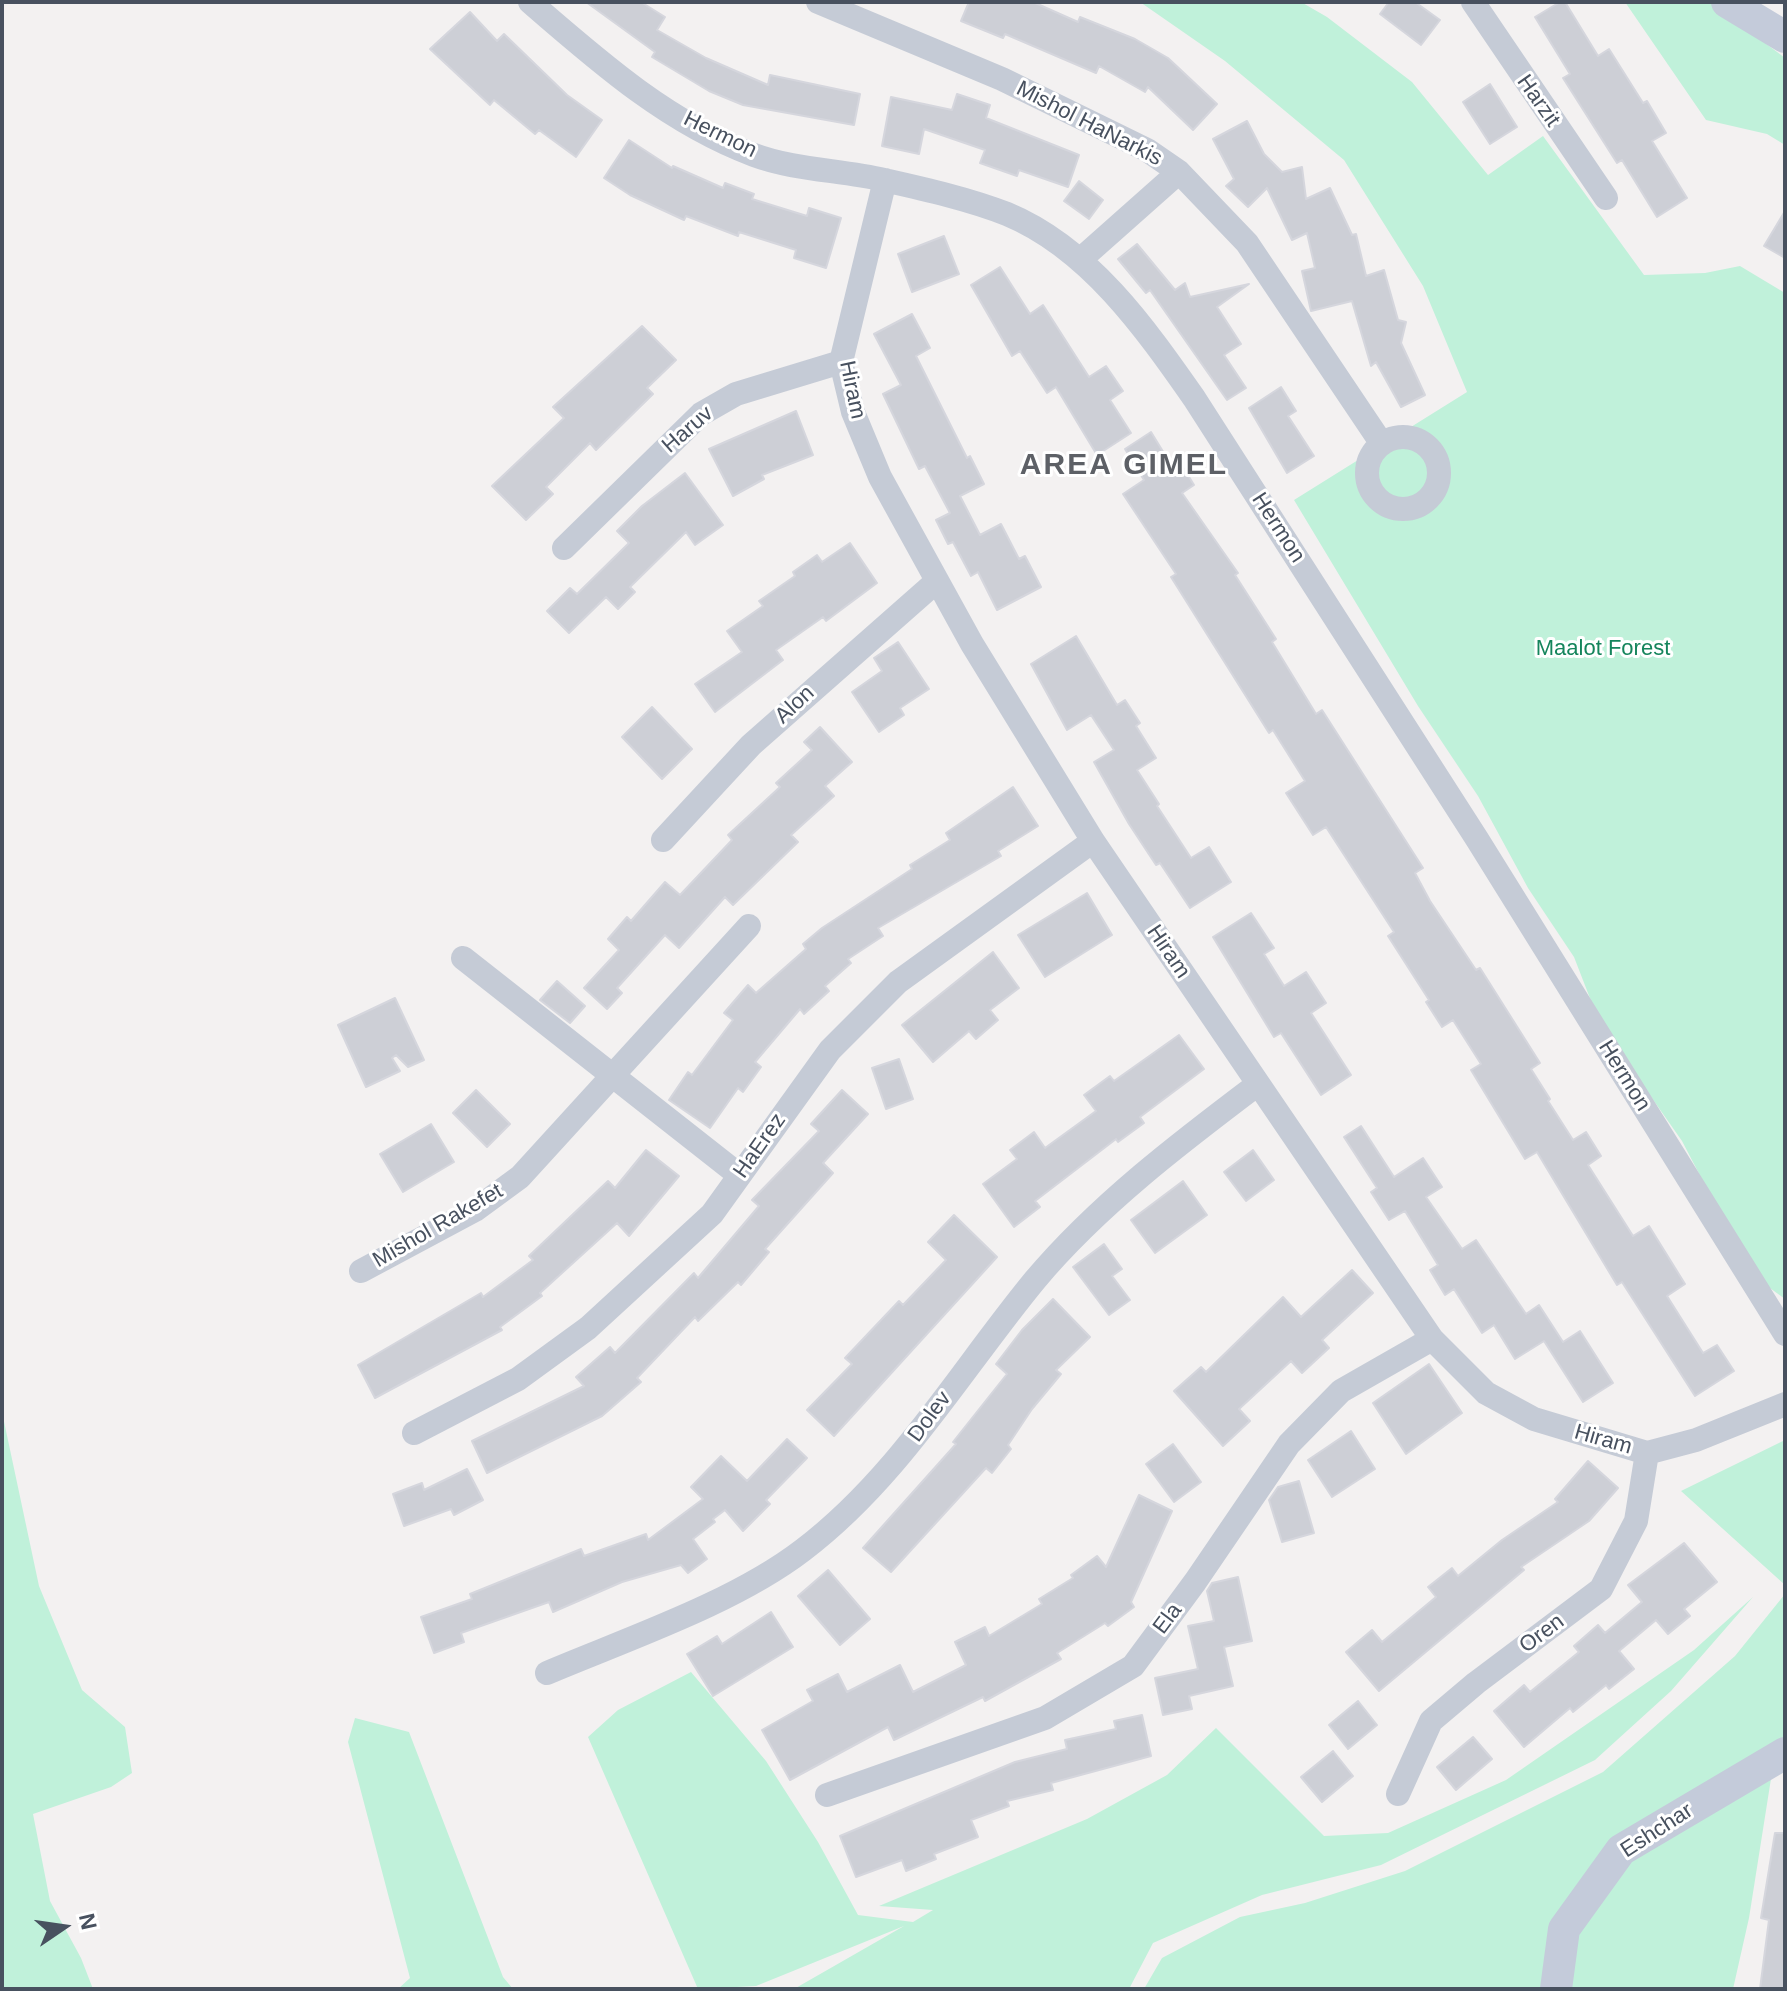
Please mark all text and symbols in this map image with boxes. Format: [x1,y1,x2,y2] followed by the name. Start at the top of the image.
[1511,70,1565,132] street label: Harzit
[1012,76,1166,172] street label: Mishol HaNarkis
[679,106,761,164] street label: Hermon
[833,359,871,421] street label: Hiram
[657,401,719,459] street label: Haruv
[1020,448,1228,484] district label: AREA GIMEL
[1246,488,1310,568] street label: Hermon
[1536,636,1670,662] park label: Maalot Forest
[770,680,820,730] street label: Alon
[1141,920,1195,984] street label: Hiram
[1592,1036,1656,1116] street label: Hermon
[728,1108,792,1184] street label: HaErez
[368,1178,508,1274] street label: Mishol Rakefet
[903,1386,957,1448] street label: Dolev
[1571,1419,1635,1461] street label: Hiram
[1148,1598,1188,1640] street label: Ela
[1515,1609,1569,1659] street label: Oren
[1616,1798,1698,1864] street label: Eshchar
[24,1887,104,1967] north arrow
[74,1911,102,1932] text: N

